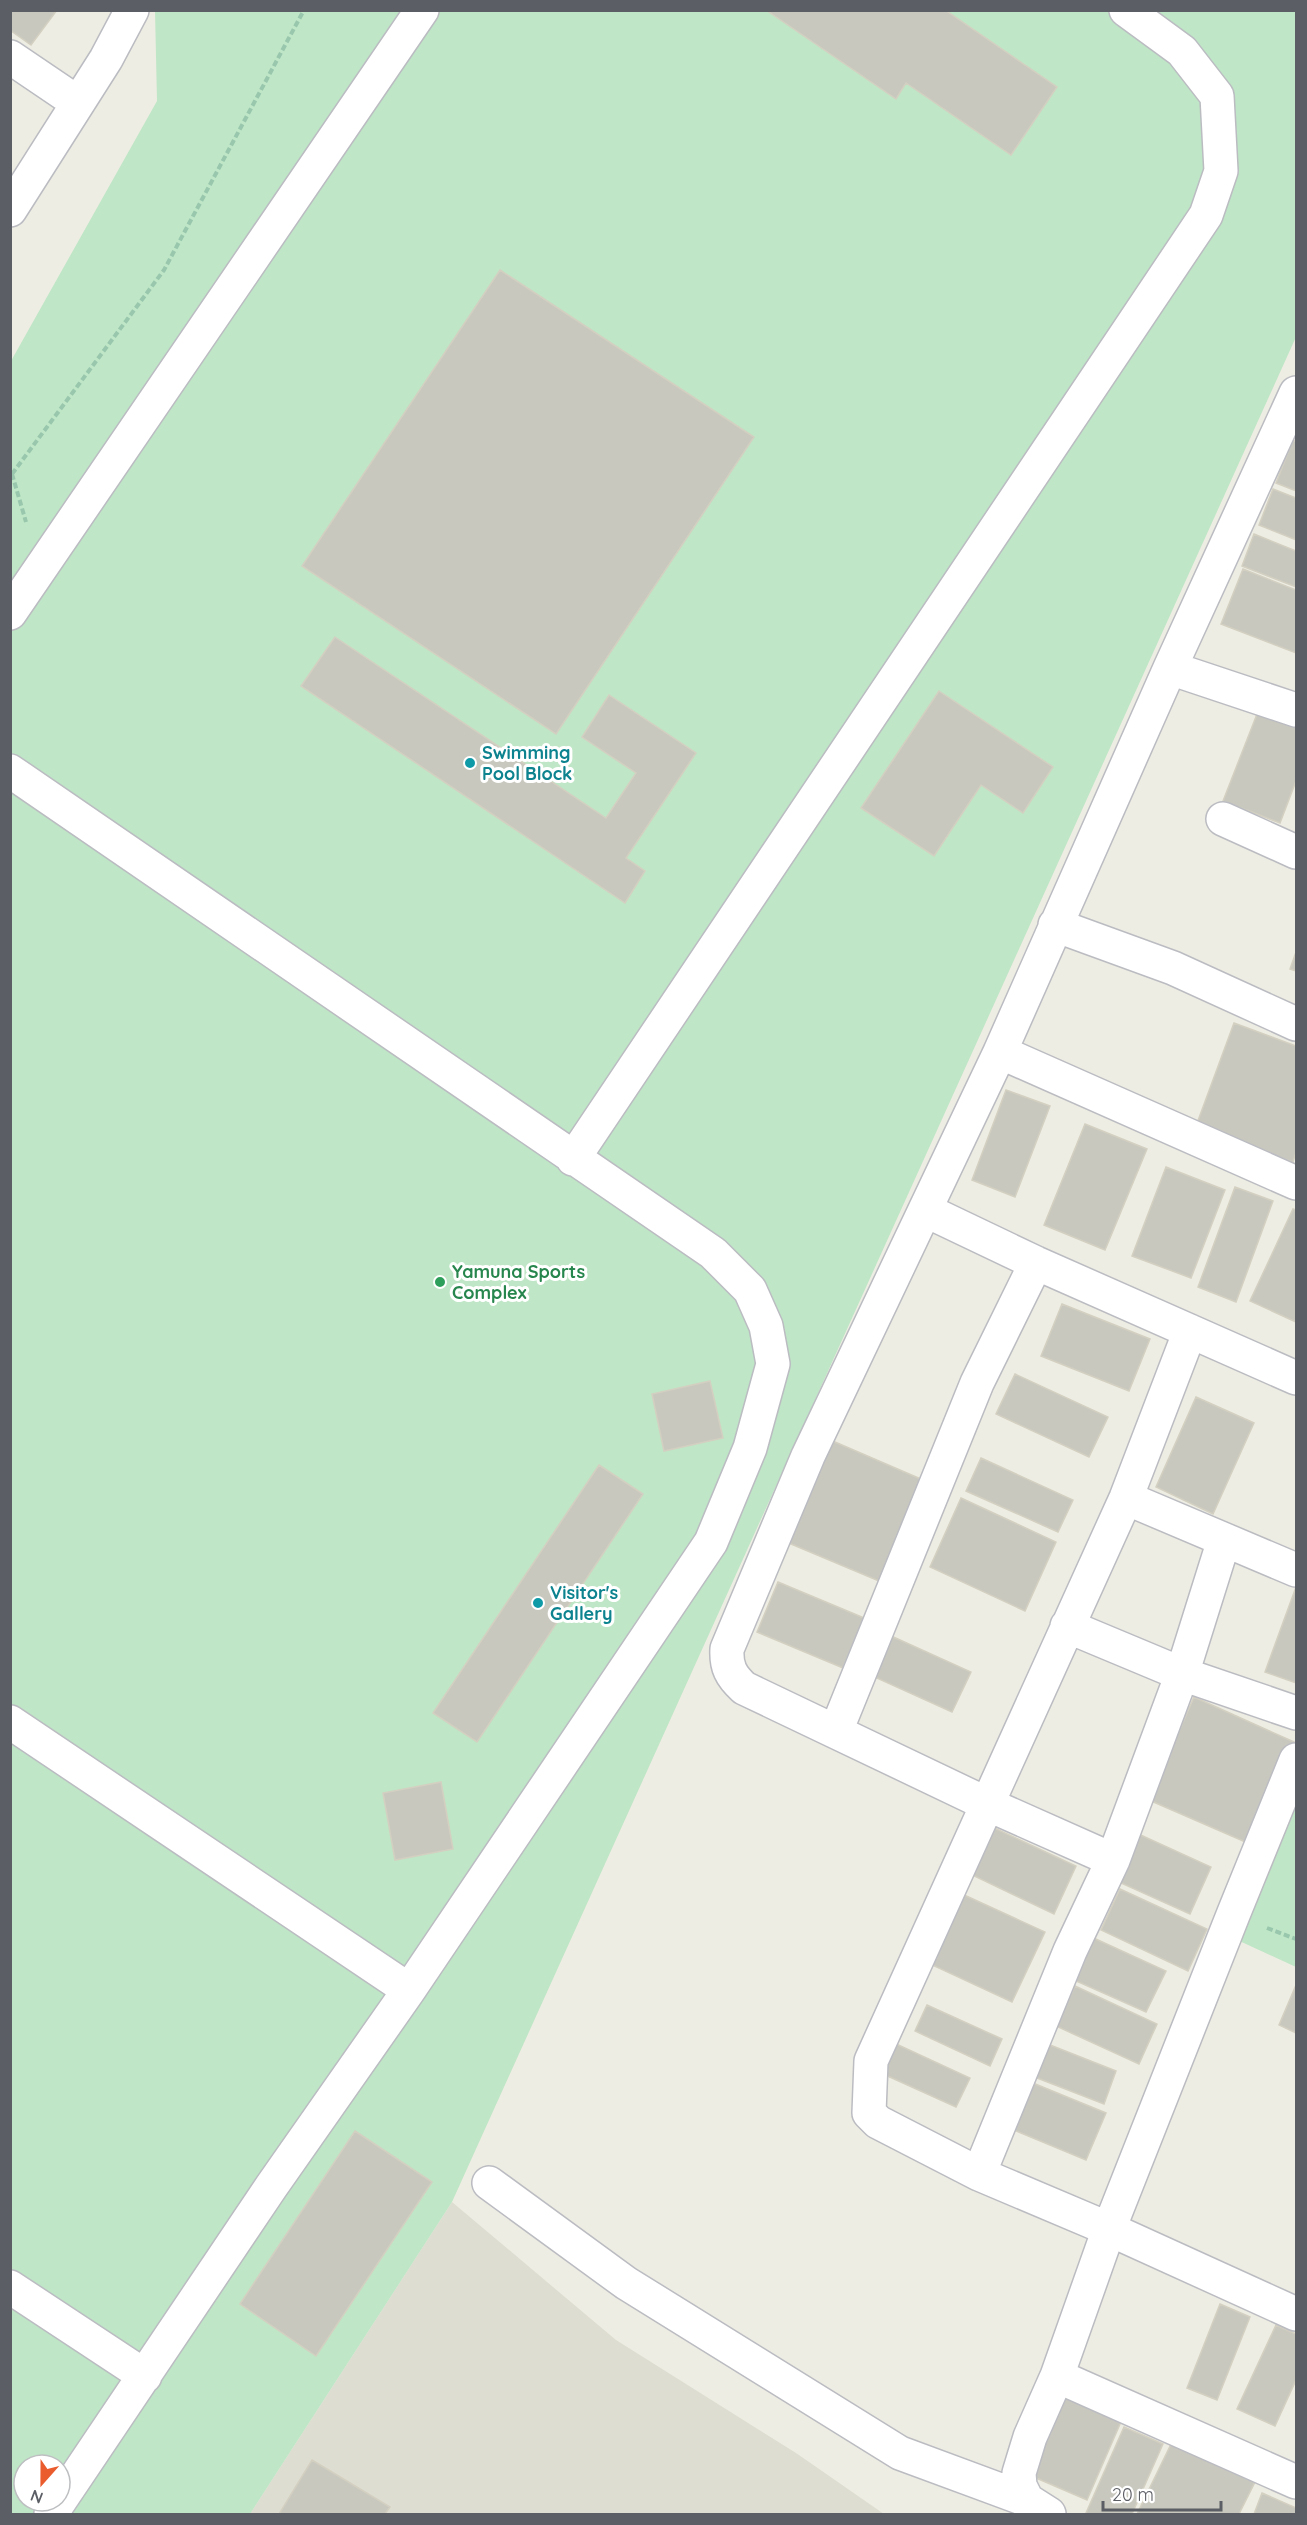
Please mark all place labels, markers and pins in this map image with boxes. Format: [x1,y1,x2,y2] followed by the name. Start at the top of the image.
[482,741,572,785] place label: Swimming Pool Block
[463,756,477,770] marker: Swimming Pool Block
[452,1260,586,1304] place label: Yamuna Sports Complex
[433,1275,447,1289] marker: Yamuna Sports Complex
[550,1581,619,1625] place label: Visitor's Gallery
[531,1596,545,1610] marker: Visitor's Gallery

